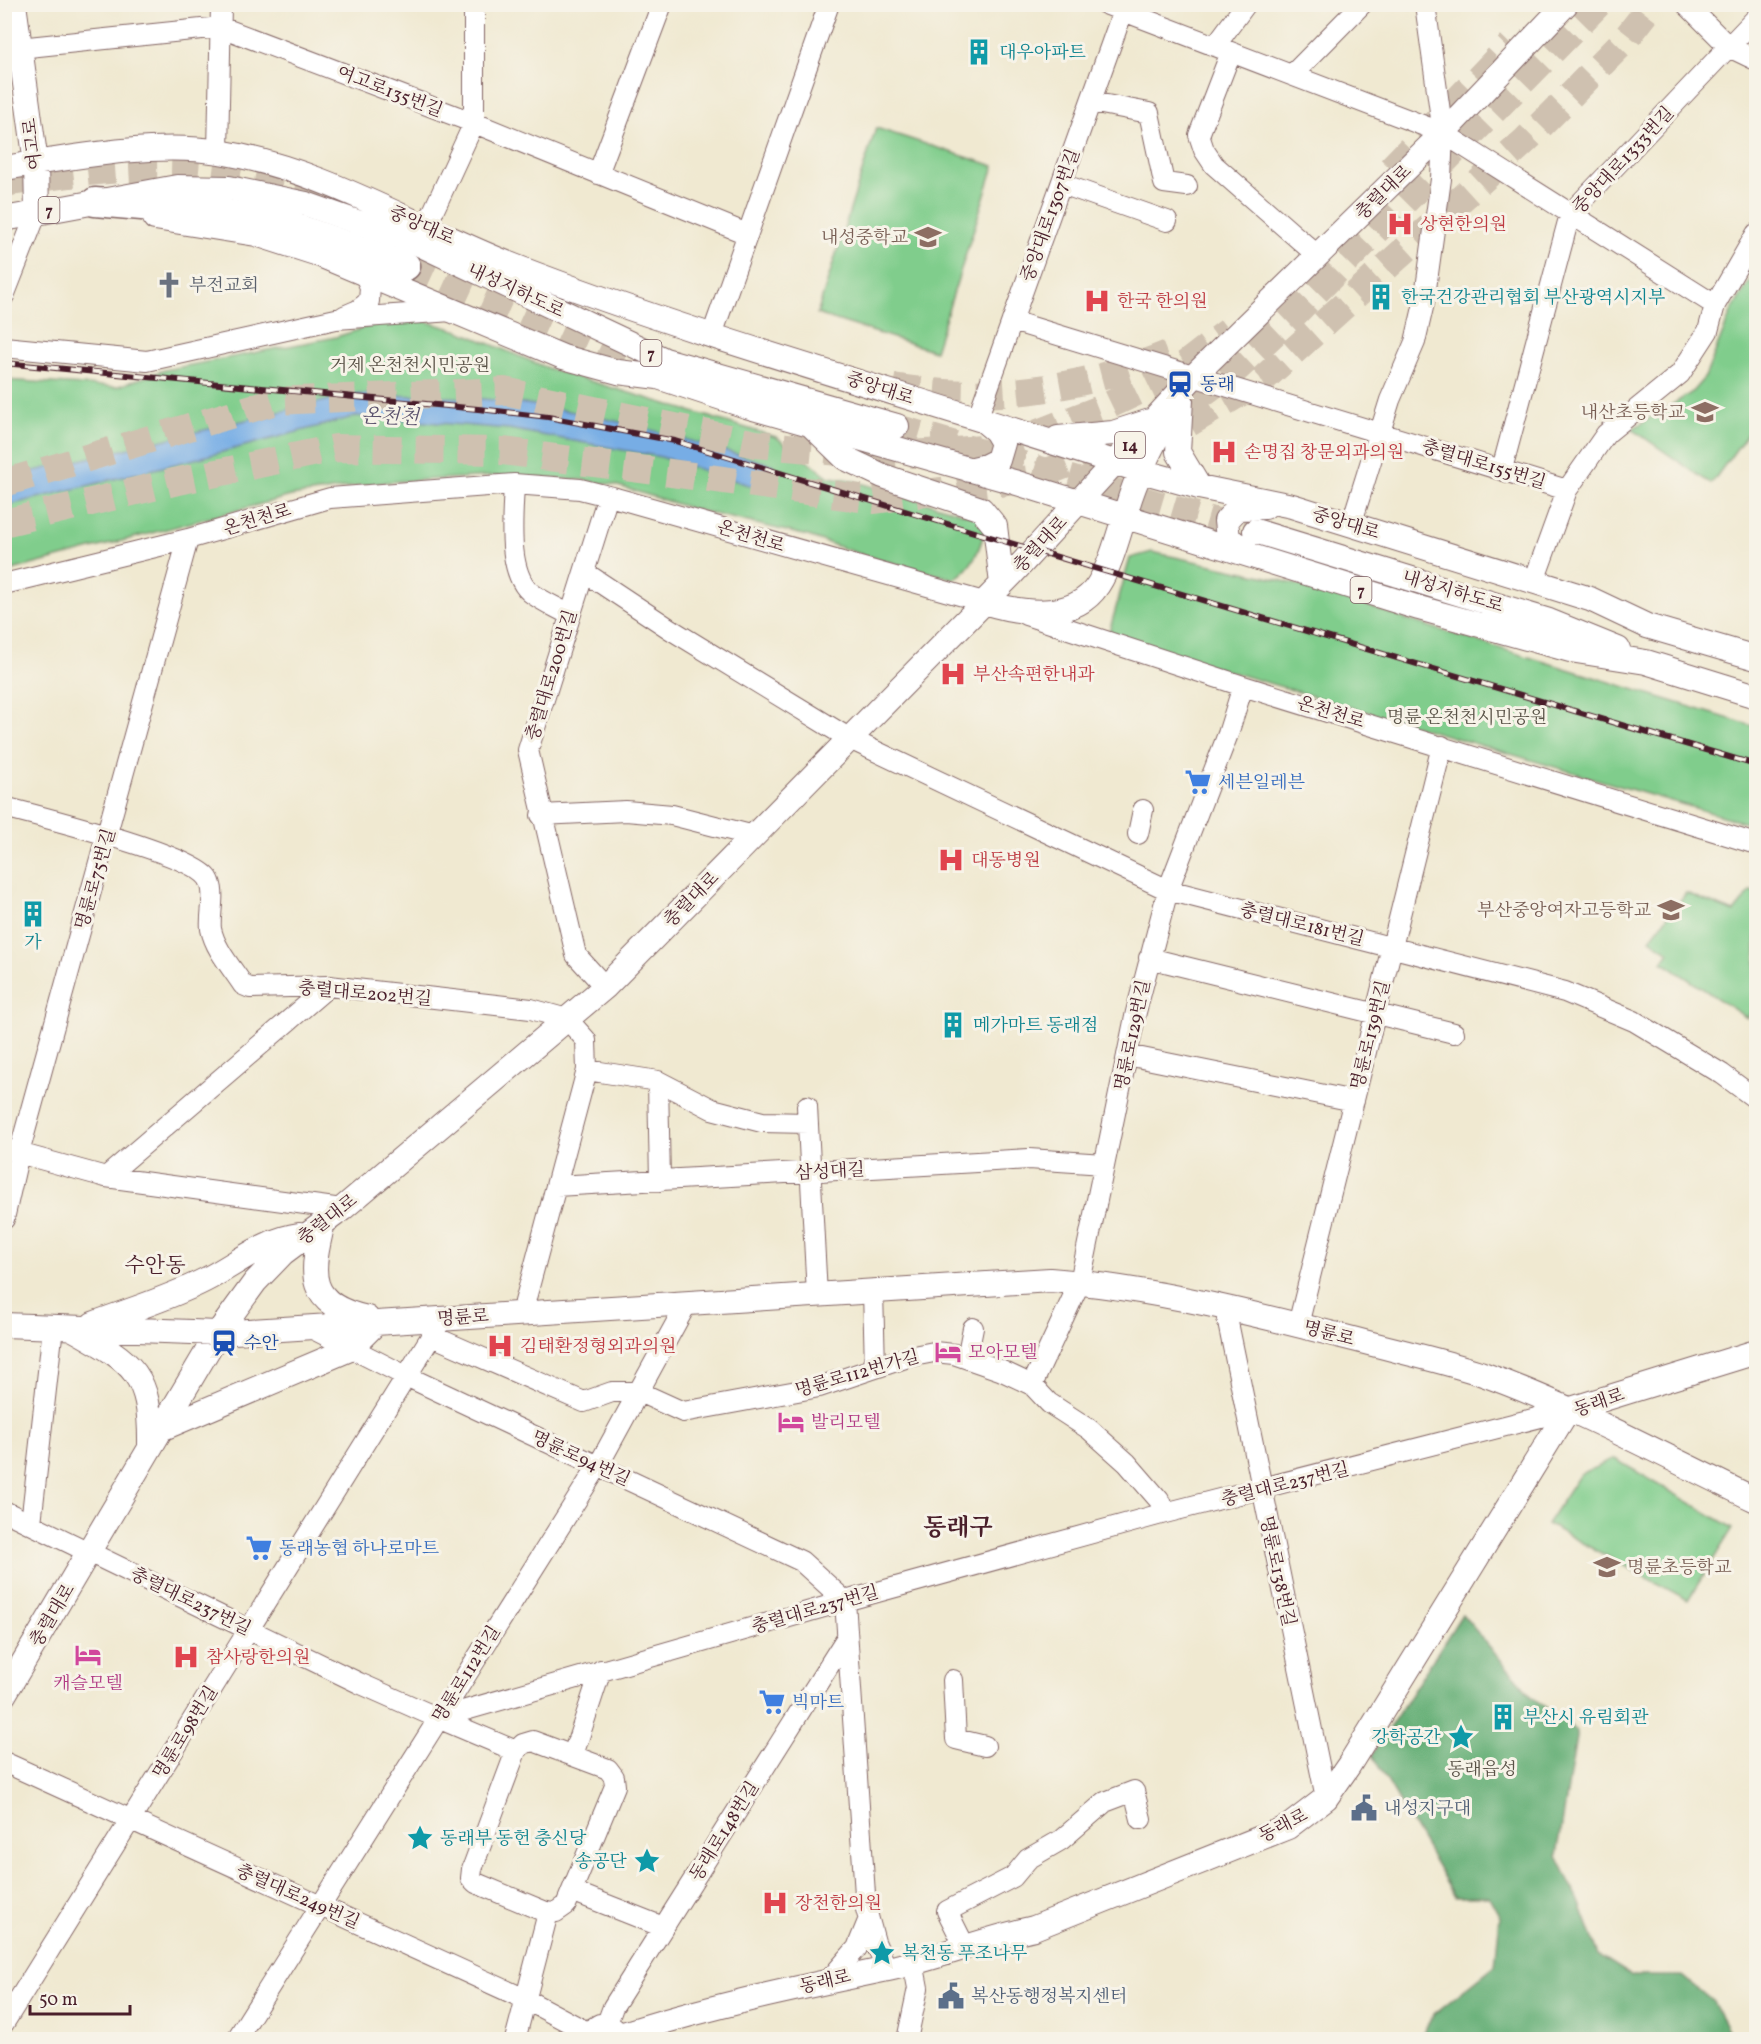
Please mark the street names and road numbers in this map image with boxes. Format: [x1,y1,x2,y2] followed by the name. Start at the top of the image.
[333,61,446,124] street label: 여고로135번길
[1568,102,1681,220] street label: 중앙대로1333번길
[18,116,49,171] street label: 여고로
[1016,146,1087,285] street label: 중앙대로1307번길
[1350,160,1418,226] street label: 충렬대로
[38,197,60,223] road number: 7
[385,201,458,252] street label: 중앙대로
[463,258,568,325] street label: 내성지하도로
[640,340,662,366] road number: 7
[843,367,916,412] street label: 중앙대로
[1115,432,1145,458] road number: 14
[1418,435,1549,496] street label: 충렬대로155번길
[221,498,294,543] street label: 온천천로
[1309,502,1382,547] street label: 중앙대로
[1008,511,1074,579] street label: 충렬대로
[714,515,787,560] street label: 온천천로
[1399,565,1506,620] street label: 내성지하도로
[1350,577,1372,603] road number: 7
[521,607,584,744] street label: 충렬대로200번길
[1294,691,1367,736] street label: 온천천로
[70,826,123,933] street label: 명륜로75번길
[659,867,725,933] street label: 충렬대로
[1237,898,1366,953] street label: 충렬대로181번길
[297,976,433,1013] street label: 충렬대로202번길
[1110,978,1157,1093] street label: 명륜로129번길
[1346,978,1397,1093] street label: 명륜로139번길
[795,1158,865,1187] street label: 삼성대길
[293,1189,363,1251] street label: 충렬대로
[436,1304,490,1333] street label: 명륜로
[1300,1316,1357,1353] street label: 명륜로
[792,1345,922,1404] street label: 명륜로112번가길
[1571,1383,1628,1424] street label: 동래로
[527,1426,634,1493] street label: 명륜로94번길
[1219,1457,1352,1513] street label: 충렬대로237번길
[1253,1514,1300,1629] street label: 명륜로138번길
[126,1562,255,1642] street label: 충렬대로237번길
[25,1580,82,1652] street label: 충렬대로
[749,1580,882,1641] street label: 충렬대로237번길
[427,1621,507,1728] street label: 명륜로112번길
[148,1681,225,1784] street label: 명륜로98번길
[685,1777,766,1887] street label: 동래로148번길
[1255,1803,1313,1849] street label: 동래로
[232,1859,363,1936] street label: 충렬대로249번길
[797,1964,854,2001] street label: 동래로

